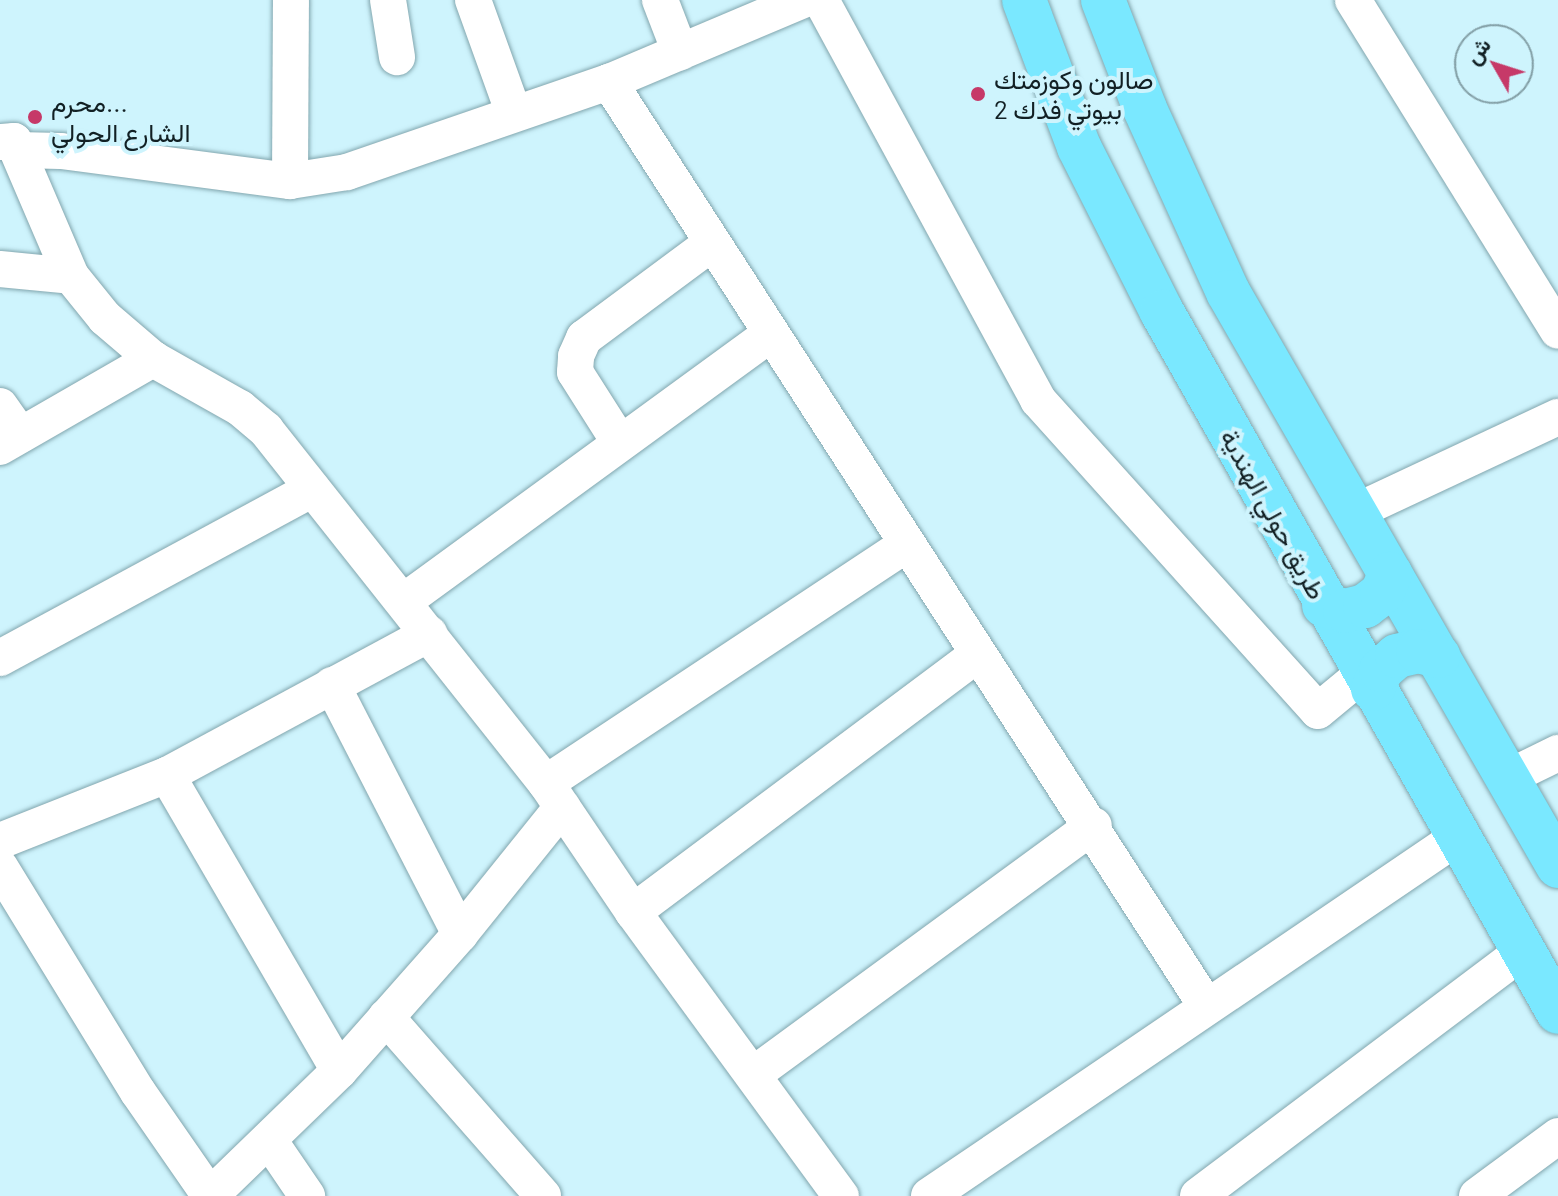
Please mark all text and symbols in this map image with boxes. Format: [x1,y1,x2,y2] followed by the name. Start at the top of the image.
[1454,24,1534,104] north arrow
[1458,32,1495,69] text: ش
[994,63,1153,124] place label: صالون وكوزمتك بيوتي فدك 2
[969,85,987,103] marker: صالون وكوزمتك بيوتي فدك 2
[51,86,191,148] place label: محرم... الشارع الحولي
[26,108,44,126] marker: محرم... الشارع الحولي
[1214,424,1334,604] street label: طريق حولي الهندية

